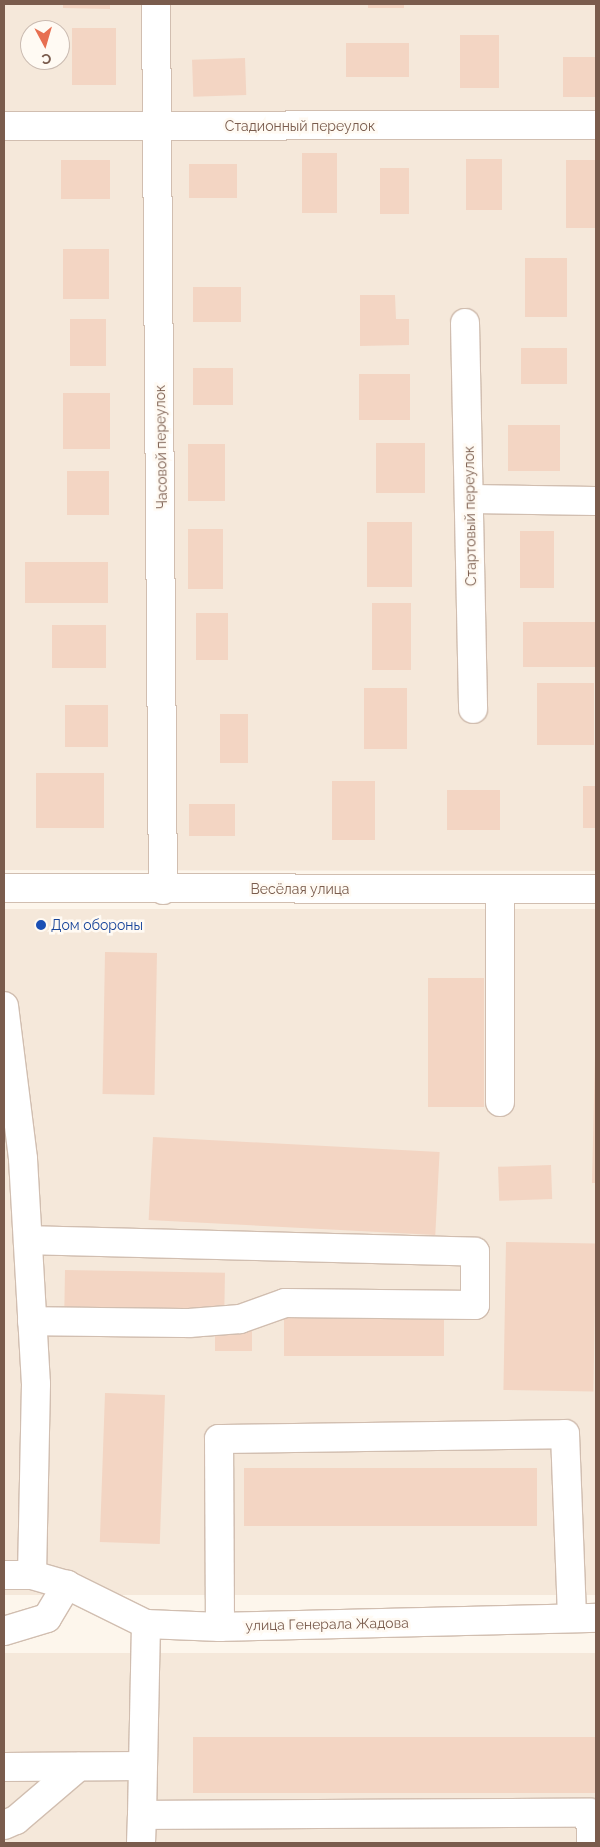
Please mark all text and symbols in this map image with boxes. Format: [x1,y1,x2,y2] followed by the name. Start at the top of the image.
[20,20,70,70] north arrow
[41,50,52,67] text: С
[225,118,375,134] street label: Стадионный переулок
[152,385,170,509] street label: Часовой переулок
[460,446,480,586] street label: Стартовый переулок
[250,881,350,897] street label: Весёлая улица
[51,917,143,933] place label: Дом обороны
[35,919,47,931] marker: Дом обороны
[245,1614,409,1634] street label: улица Генерала Жадова

